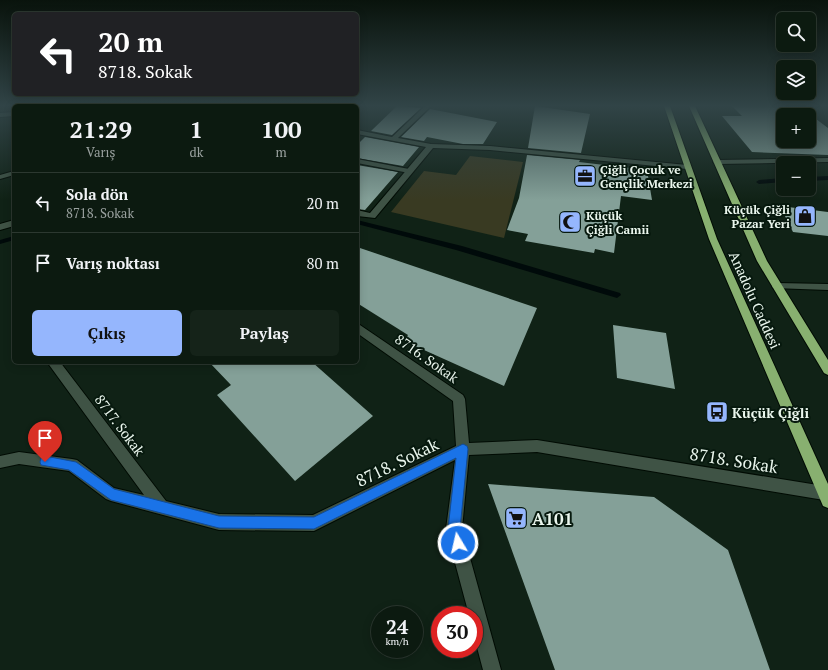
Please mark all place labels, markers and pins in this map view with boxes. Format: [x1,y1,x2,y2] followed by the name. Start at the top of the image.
[600,162,693,191] place label: Çiğli Çocuk ve Gençlik Merkezi
[572,163,598,189] office icon: Çiğli Çocuk ve Gençlik Merkezi
[724,202,790,231] place label: Küçük Çiğli Pazar Yeri
[792,203,818,229] shop icon: Küçük Çiğli Pazar Yeri
[586,208,649,237] place label: Küçük Çiğli Camii
[557,209,583,235] mosque icon: Küçük Çiğli Camii
[704,399,730,425] bus stop icon: Küçük Çiğli
[732,403,809,422] place label: Küçük Çiğli
[28,421,62,462] pin
[503,505,529,531] supermarket icon: A101
[532,507,573,530] place label: A101

